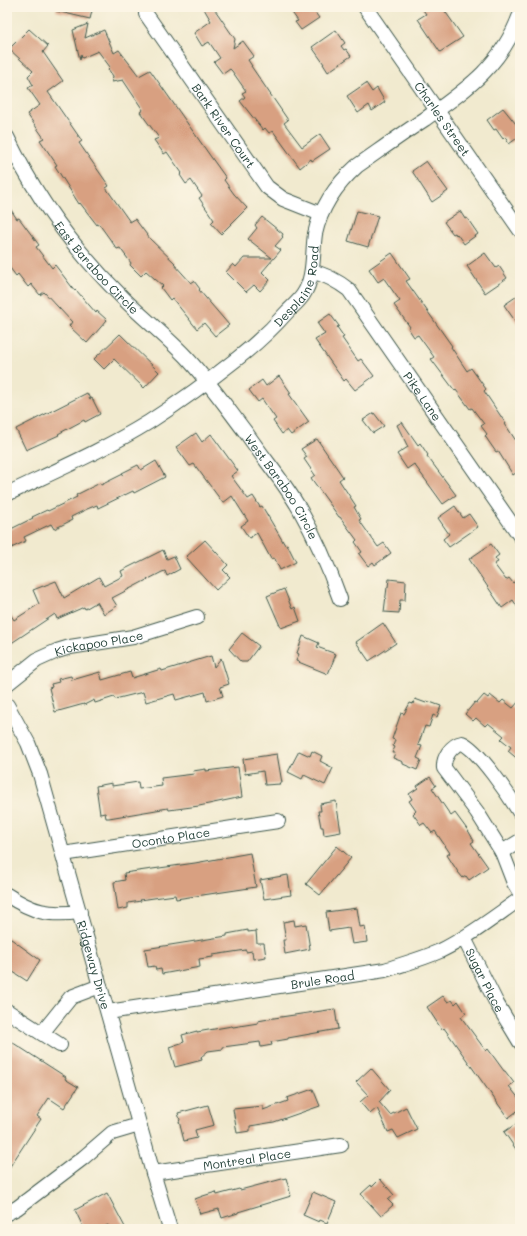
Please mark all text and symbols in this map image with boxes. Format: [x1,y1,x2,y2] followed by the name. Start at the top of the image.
[411,78,474,159] street label: Charles Street
[189,80,259,171] street label: Bark River Court
[51,217,142,317] street label: East Baraboo Circle
[270,245,322,330] street label: Desplaine Road
[400,368,445,424] street label: Pike Lane
[241,431,322,542] street label: West Baraboo Circle
[53,626,145,659] street label: Kickapoo Place
[131,824,211,851] street label: Oconto Place
[74,918,114,1011] street label: Ridgeway Drive
[462,945,508,1015] street label: Sugar Place
[290,967,356,992] street label: Brule Road
[202,1145,292,1173] street label: Montreal Place

